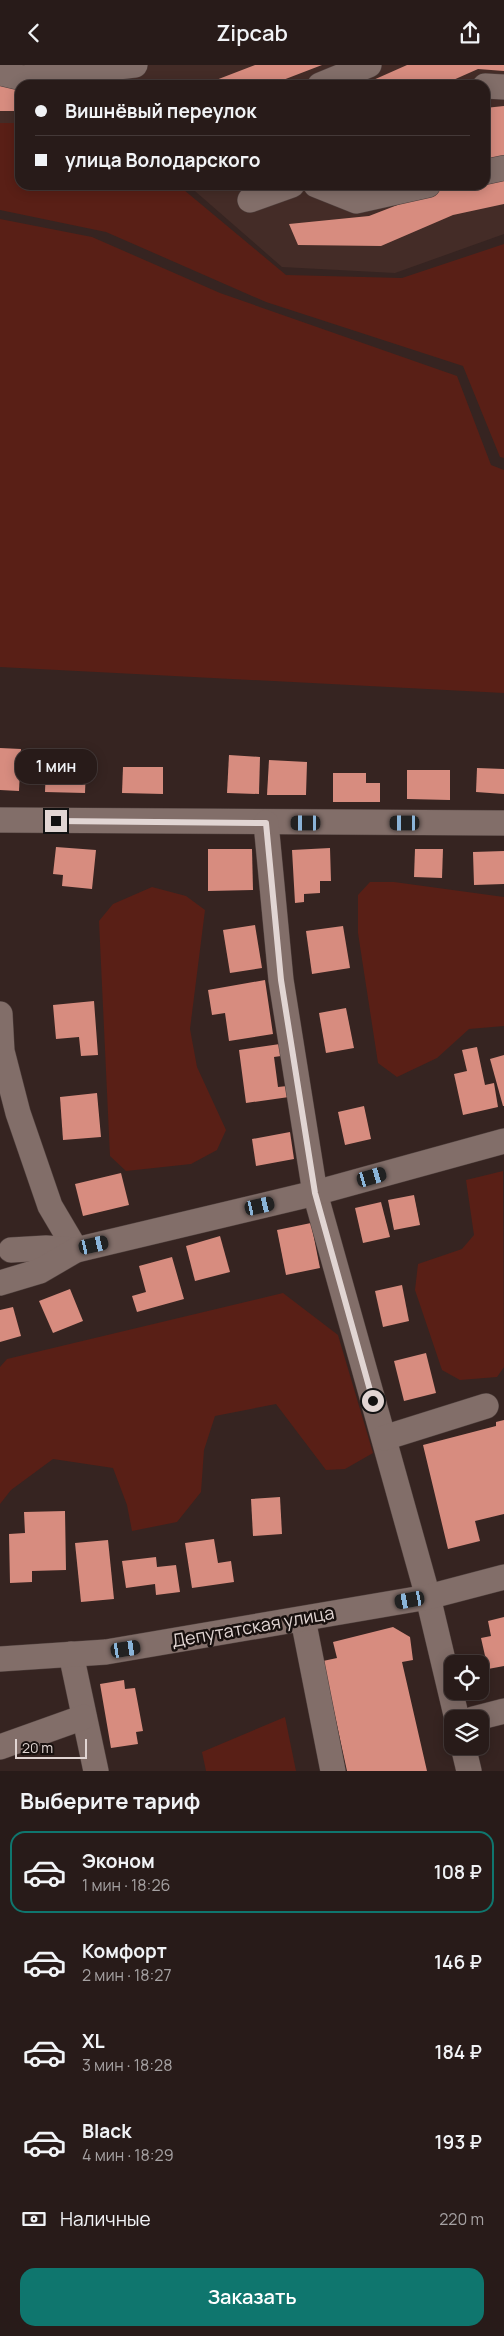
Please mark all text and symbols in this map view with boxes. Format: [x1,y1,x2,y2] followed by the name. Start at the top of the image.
[216,18,288,48] text: Zipcab
[20,19,48,47] icon: back
[456,19,484,47] icon: share
[65,98,257,124] text: Вишнёвый переулок
[65,147,260,173] text: улица Володарского
[15,749,97,783] callout: 1 мин
[36,755,76,777] text: 1 мин
[45,810,67,832] route end
[291,816,321,831] car
[390,816,420,831] car
[355,1166,388,1188] car
[243,1195,276,1217] car
[77,1234,110,1256] car
[362,1390,384,1412] route start
[393,1590,426,1610] car
[170,1600,336,1652] street label: Депутатская улица
[110,1639,141,1659] car
[444,1655,489,1755] map controls
[444,1655,489,1700] button: locate
[444,1710,489,1755] button: layers
[15,1736,88,1759] scale bar
[22,1738,53,1757] text: 20 m
[20,1786,200,1816] text: Выберите тариф
[82,1848,155,1874] text: Эконом
[22,1850,67,1895] icon: car
[434,1859,482,1885] text: 108 ₽
[82,1874,170,1896] text: 1 мин · 18:26
[82,1938,167,1964] text: Комфорт
[22,1940,67,1985] icon: car
[434,1949,482,1975] text: 146 ₽
[82,1964,171,1986] text: 2 мин · 18:27
[82,2028,105,2054] text: XL
[22,2030,67,2075] icon: car
[434,2039,482,2065] text: 184 ₽
[82,2054,172,2076] text: 3 мин · 18:28
[82,2118,131,2144] text: Black
[22,2120,67,2165] icon: car
[435,2129,482,2155] text: 193 ₽
[82,2144,174,2166] text: 4 мин · 18:29
[20,2205,48,2233] icon: cash
[60,2206,151,2232] text: Наличные
[439,2208,484,2230] text: 220 m
[20,2268,484,2326] button: Заказать

